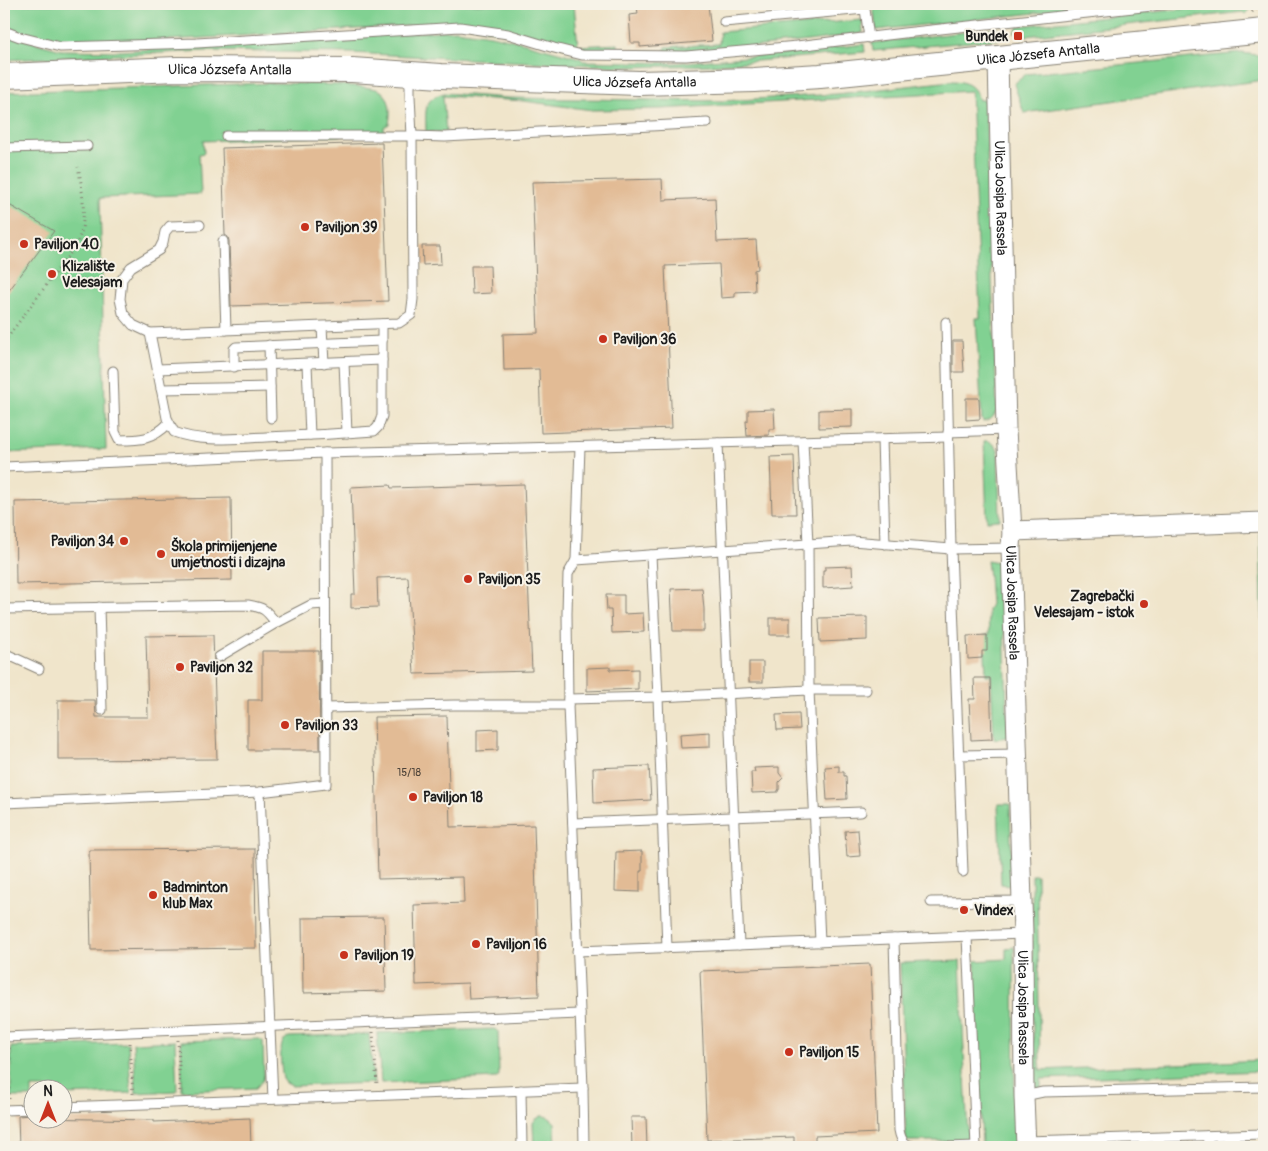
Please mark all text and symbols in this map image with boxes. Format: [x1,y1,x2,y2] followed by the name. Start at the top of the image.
[965,28,1008,45] place label: Bundek
[1012,30,1024,42] marker: Bundek
[976,40,1101,69] street label: Ulica Józsefa Antalla
[168,61,292,79] street label: Ulica Józsefa Antalla
[572,73,697,92] street label: Ulica Józsefa Antalla
[991,140,1010,256] street label: Ulica Josipa Rassela
[315,219,377,236] place label: Paviljon 39
[299,221,311,233] marker: Paviljon 39
[34,236,99,253] place label: Paviljon 40
[18,238,30,250] marker: Paviljon 40
[62,258,123,291] place label: Klizalište Velesajam
[46,268,58,280] marker: Klizalište Velesajam
[613,331,676,348] place label: Paviljon 36
[597,333,609,345] marker: Paviljon 36
[51,533,115,550] place label: Paviljon 34
[118,535,130,547] marker: Paviljon 34
[171,537,286,571] place label: Škola primijenjene umjetnosti i dizajna
[1002,545,1022,660] street label: Ulica Josipa Rassela
[155,548,167,560] marker: Škola primijenjene umjetnosti i dizajna
[478,571,541,588] place label: Paviljon 35
[462,573,474,585] marker: Paviljon 35
[1034,588,1135,621] place label: Zagrebački Velesajam - istok
[1138,598,1150,610] marker: Zagrebački Velesajam - istok
[190,659,253,676] place label: Paviljon 32
[174,661,186,673] marker: Paviljon 32
[295,717,358,734] place label: Paviljon 33
[279,719,291,731] marker: Paviljon 33
[397,766,421,779] house number: 15/18
[423,789,483,806] place label: Paviljon 18
[407,791,419,803] marker: Paviljon 18
[162,879,228,912] place label: Badminton klub Max
[147,889,159,901] marker: Badminton klub Max
[974,902,1014,919] place label: Vindex
[958,904,970,916] marker: Vindex
[486,936,547,953] place label: Paviljon 16
[470,938,482,950] marker: Paviljon 16
[354,947,414,964] place label: Paviljon 19
[338,949,350,961] marker: Paviljon 19
[1014,950,1032,1065] street label: Ulica Josipa Rassela
[799,1044,860,1061] place label: Paviljon 15
[783,1046,795,1058] marker: Paviljon 15
[22,1078,72,1128] north arrow
[43,1083,53,1100] text: N

